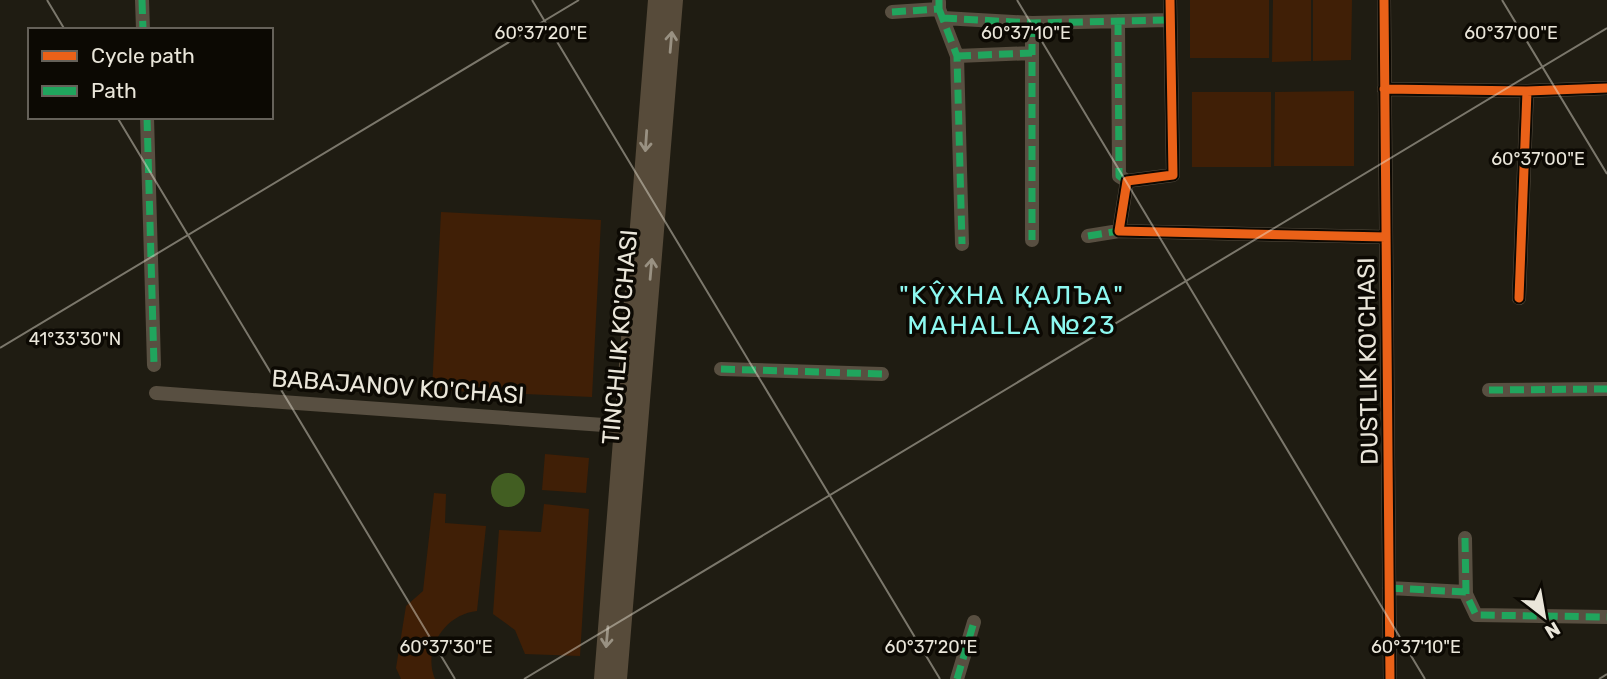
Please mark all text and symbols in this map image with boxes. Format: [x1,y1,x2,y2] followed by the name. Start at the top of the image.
[495,22,587,44] text: 60°37'20"E
[981,22,1071,44] text: 60°37'10"E
[1464,22,1558,44] text: 60°37'00"E
[28,28,273,119] legend
[664,32,677,54] one-way arrow
[91,43,195,68] text: Cycle path
[91,78,137,103] text: Path
[639,130,652,152] one-way arrow
[1491,148,1585,170] text: 60°37'00"E
[597,228,643,446] street label: TINCHLIK KO'CHASI
[1352,257,1384,465] street label: DUSTLIK KO'CHASI
[645,258,658,281] one-way arrow
[899,280,1125,341] district label: "KŶХНА ҚАЛЪА" MAHALLA №23
[29,328,121,350] text: 41°33'30"N
[271,364,525,410] street label: BABAJANOV KO'CHASI
[1509,581,1579,651] north arrow
[1541,617,1564,644] text: N
[600,625,613,648] one-way arrow
[399,636,493,658] text: 60°37'30"E
[885,636,977,658] text: 60°37'20"E
[1371,636,1461,658] text: 60°37'10"E

